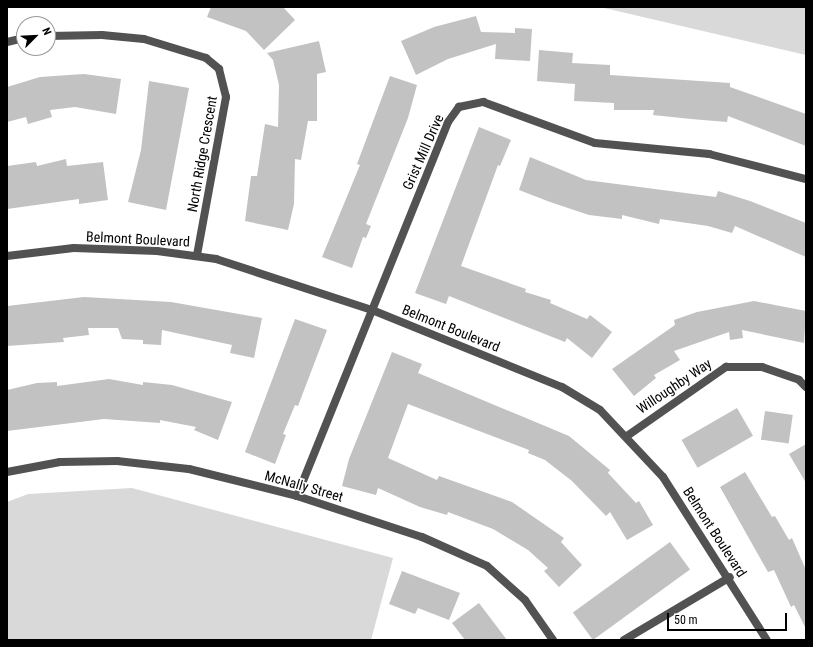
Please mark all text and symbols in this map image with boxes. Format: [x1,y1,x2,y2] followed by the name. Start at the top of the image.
[16,16,56,56] north arrow
[39,26,54,37] text: N
[184,95,220,213] street label: North Ridge Crescent
[399,112,447,192] street label: Grist Mill Drive
[86,228,190,250] street label: Belmont Boulevard
[400,301,502,355] street label: Belmont Boulevard
[633,355,715,417] street label: Willoughby Way
[263,467,345,505] street label: McNally Street
[680,484,750,580] street label: Belmont Boulevard
[669,605,789,631] scale bar
[674,613,698,627] text: 50 m

